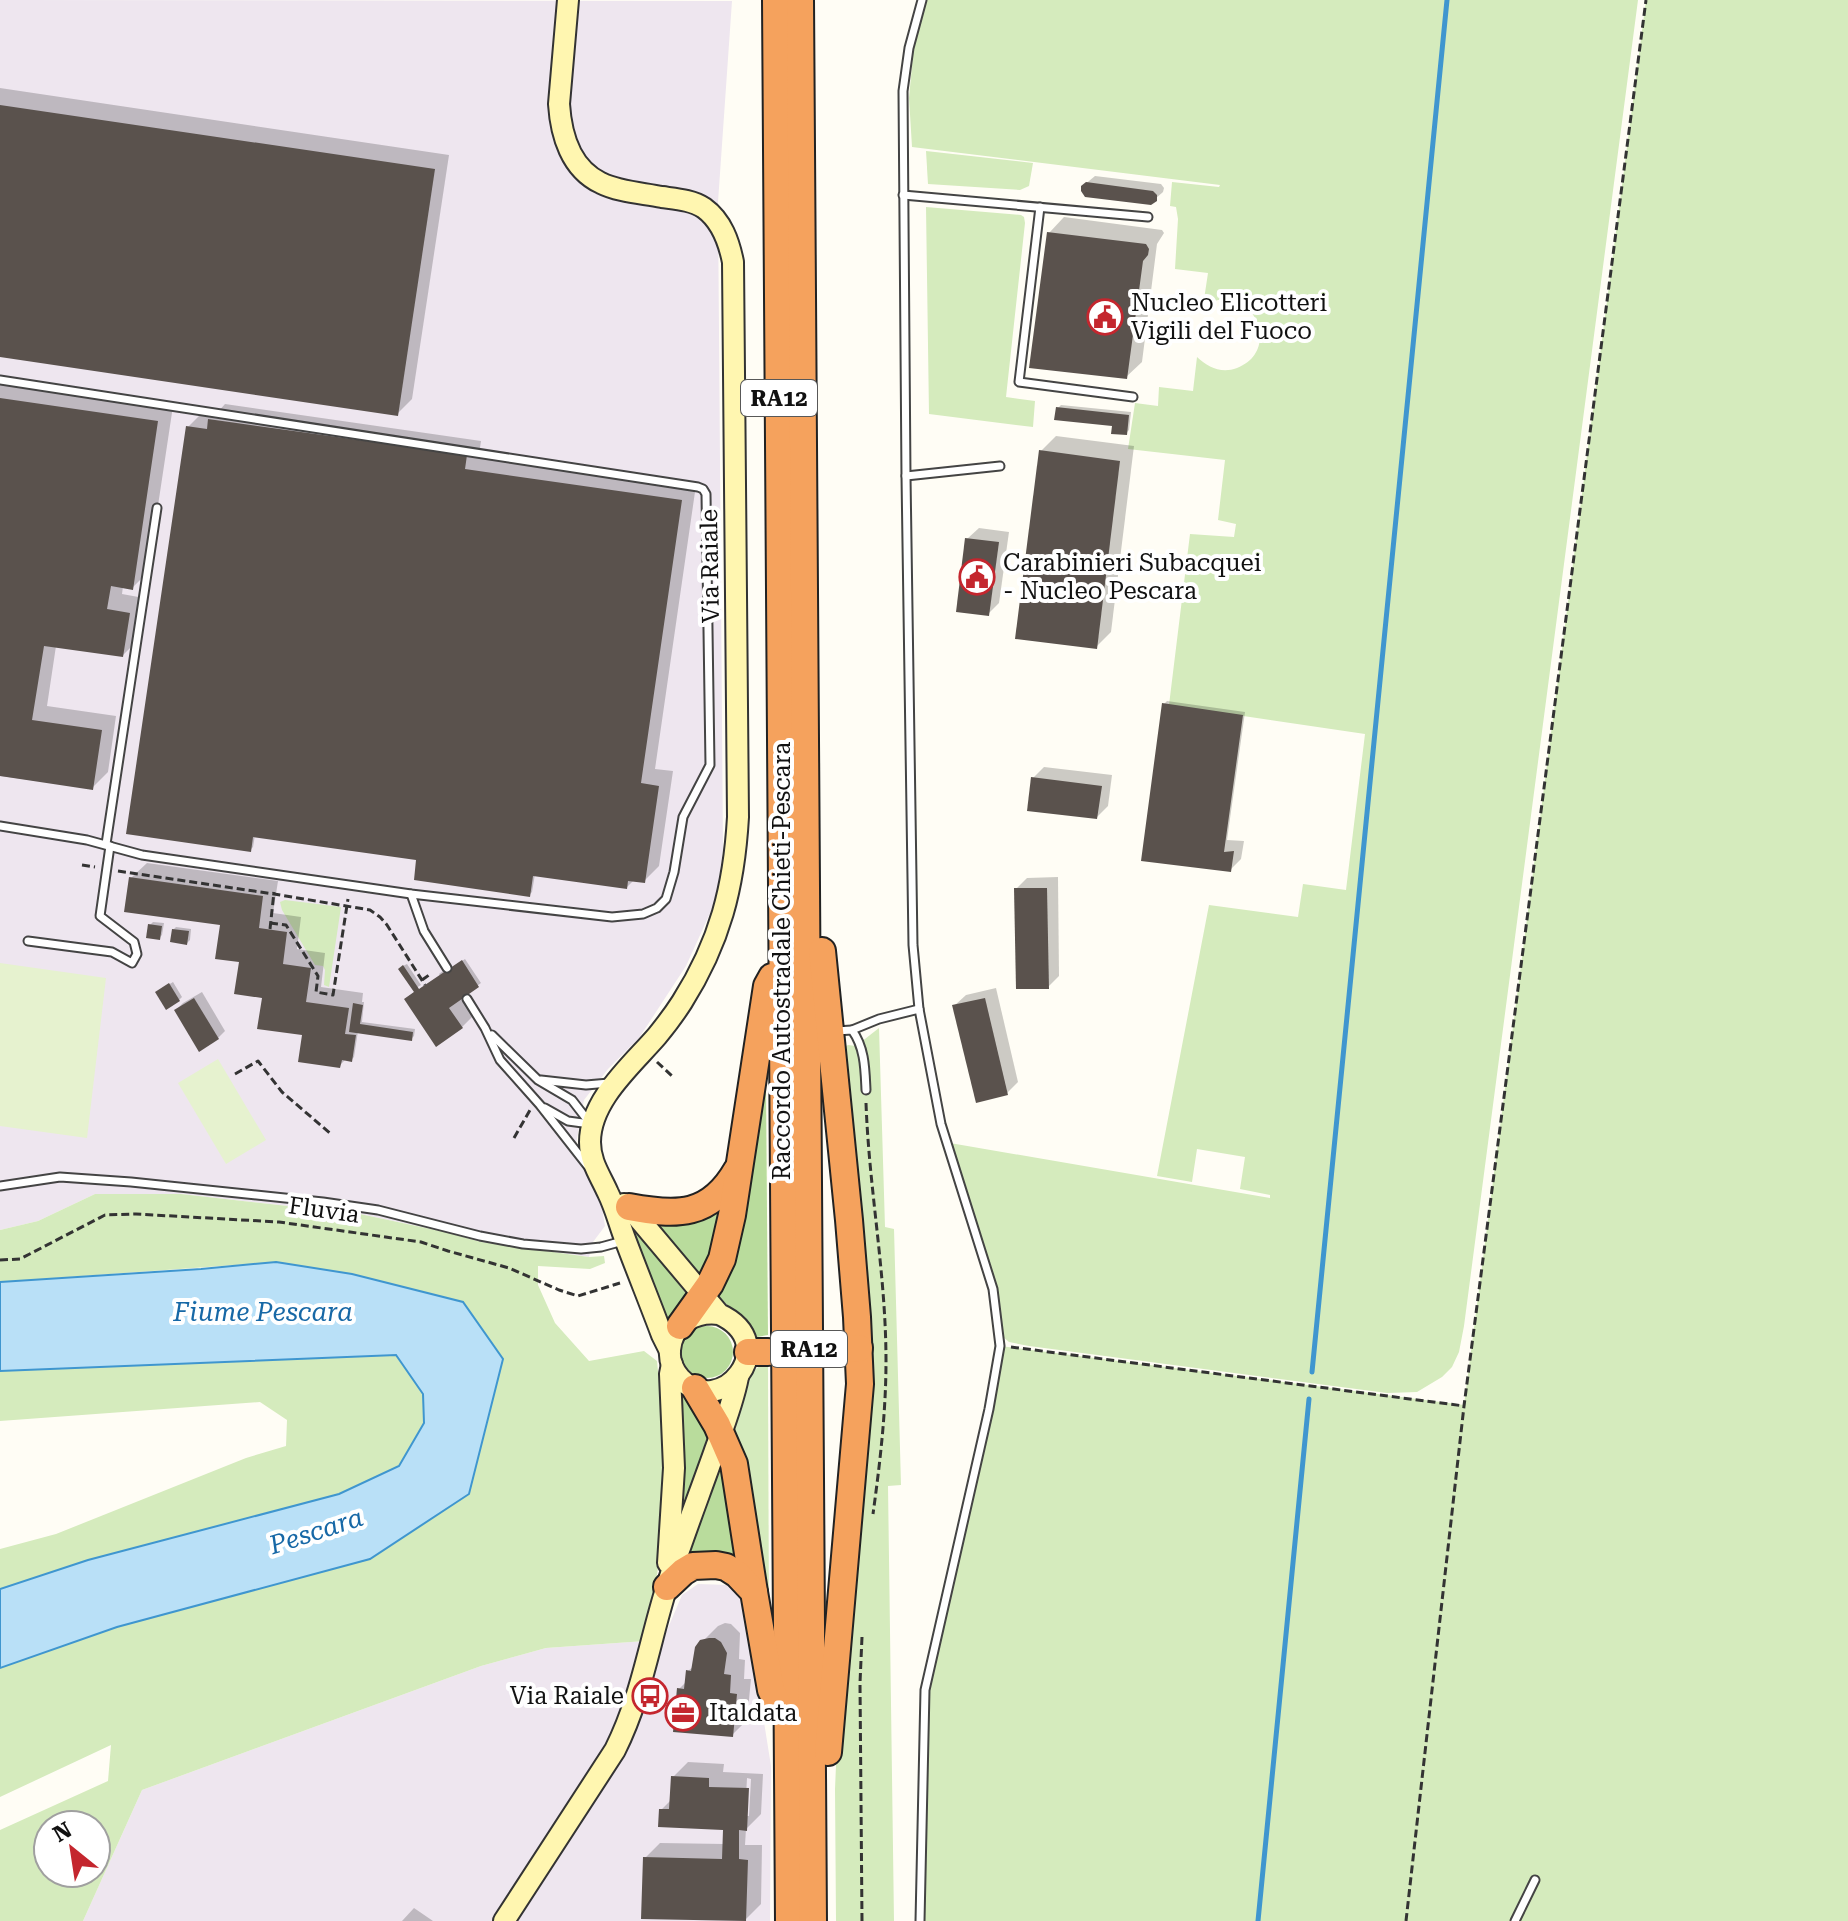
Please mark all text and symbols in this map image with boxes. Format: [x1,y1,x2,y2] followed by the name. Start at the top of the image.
[1131,289,1327,345] place label: Nucleo Elicotteri Vigili del Fuoco
[1086,298,1124,336] public building icon: Nucleo Elicotteri Vigili del Fuoco
[741,380,817,416] road number: RA12
[695,509,725,623] street label: Via Raiale
[1003,549,1262,605] place label: Carabinieri Subacquei - Nucleo Pescara
[958,558,996,596] public building icon: Carabinieri Subacquei - Nucleo Pescara
[768,742,796,1180] street label: Raccordo Autostradale Chieti-Pescara
[287,1191,361,1229] street label: Fluvia
[172,1297,353,1327] water label: Fiume Pescara
[771,1331,847,1367] road number: RA12
[264,1502,367,1561] water label: Pescara
[631,1677,669,1715] bus stop icon: Via Raiale
[510,1682,624,1710] place label: Via Raiale
[664,1694,702,1732] office icon: Italdata
[709,1699,797,1727] place label: Italdata
[32,1809,112,1889] north arrow
[49,1817,76,1847] text: N

